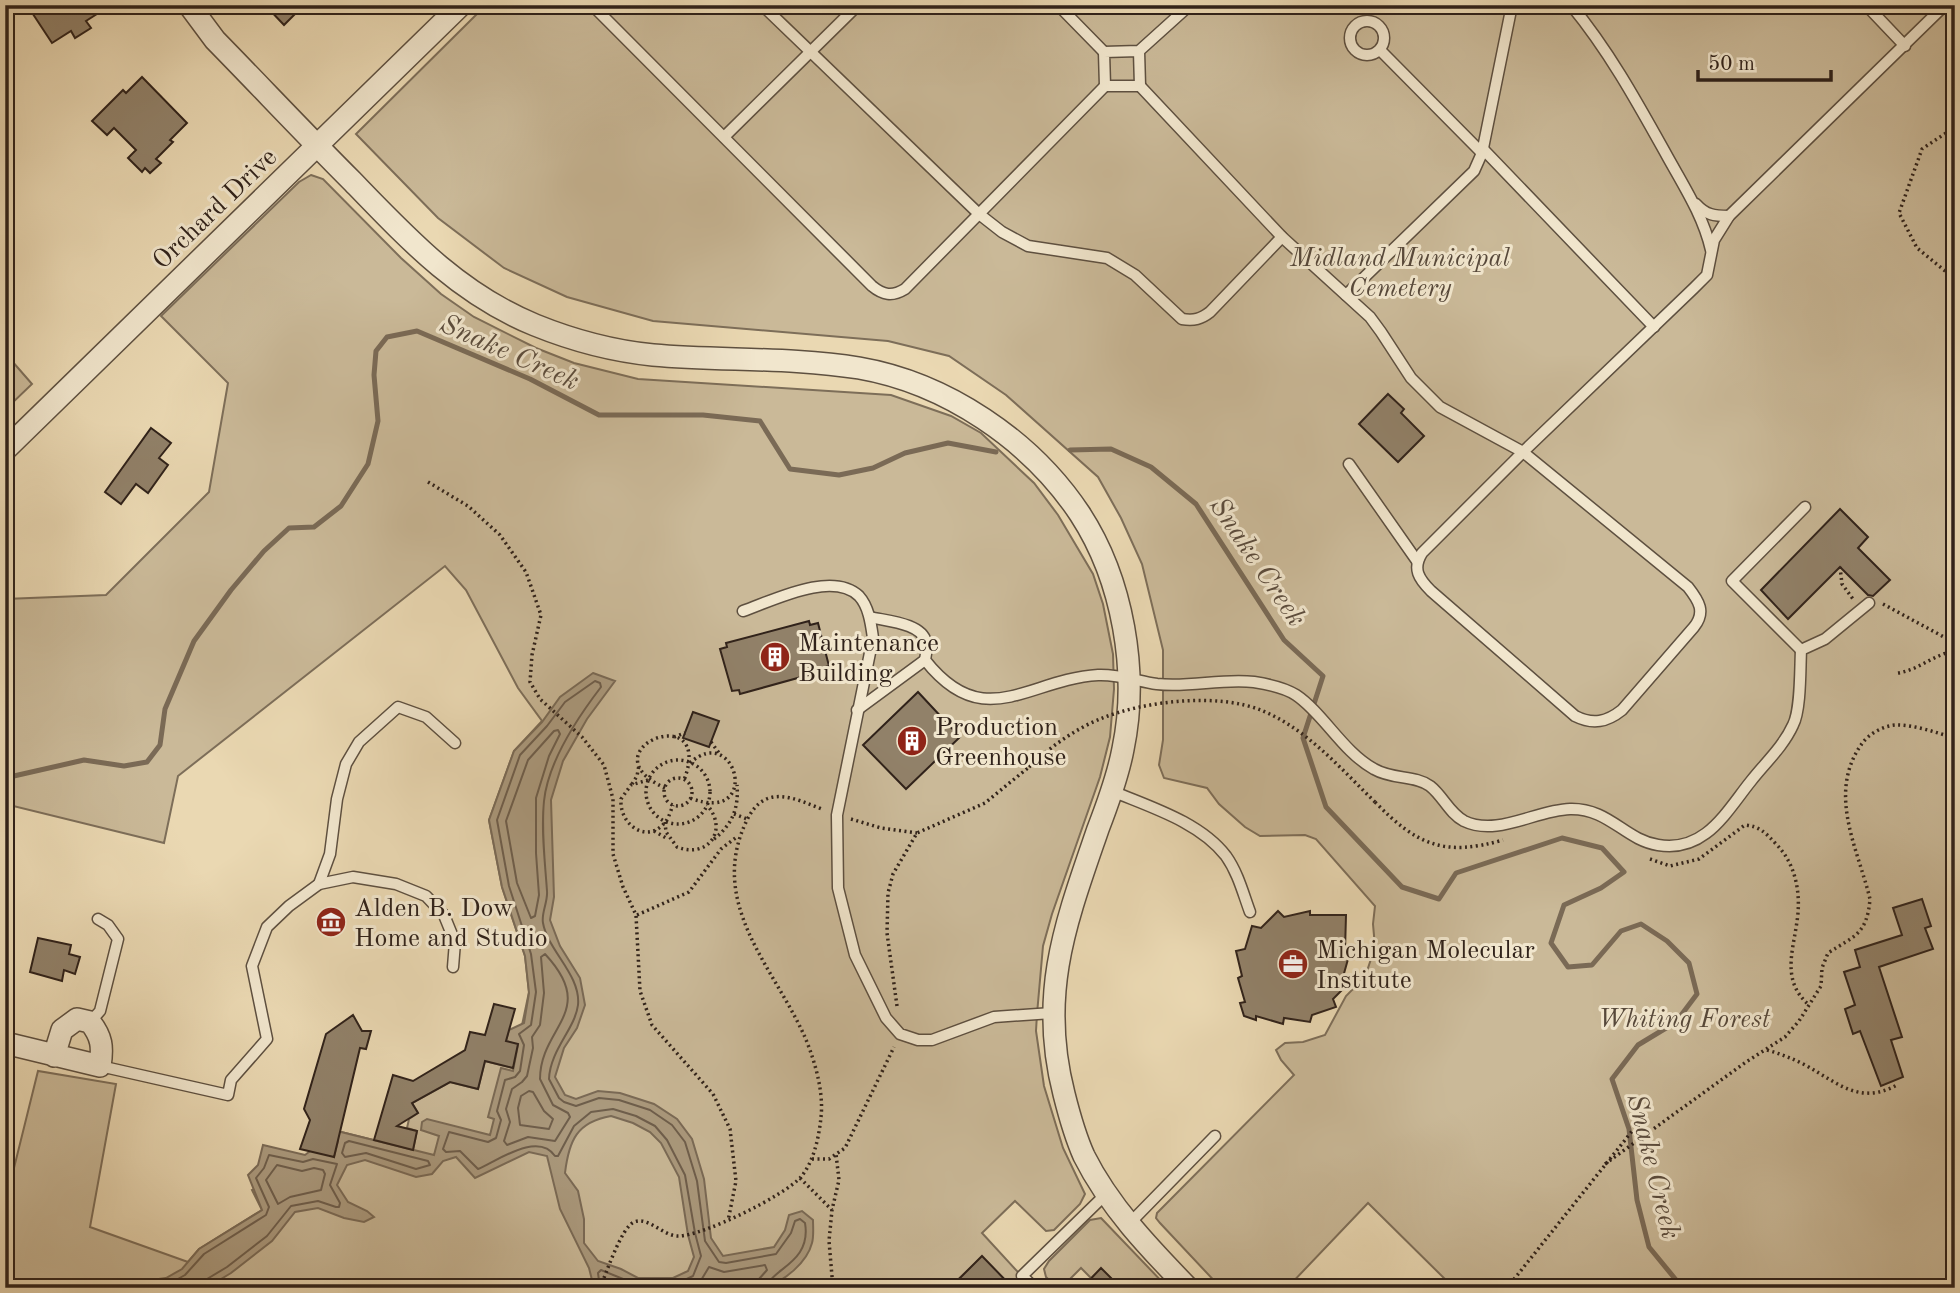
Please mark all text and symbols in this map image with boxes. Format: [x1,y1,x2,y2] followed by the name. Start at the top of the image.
[1698,38,1830,82] scale bar
[1708,54,1755,75] text: 50 m
[148,144,282,275] street label: Orchard Drive
[1289,246,1510,302] park label: Midland Municipal Cemetery
[435,311,582,397] water label: Snake Creek
[1203,493,1310,632] water label: Snake Creek
[798,631,939,687] place label: Maintenance Building
[758,640,792,674] building icon: Maintenance Building
[935,715,1067,771] place label: Production Greenhouse
[895,724,929,758] building icon: Production Greenhouse
[354,896,548,952] place label: Alden B. Dow Home and Studio
[314,905,348,939] museum icon: Alden B. Dow Home and Studio
[1316,938,1535,994] place label: Michigan Molecular Institute
[1276,947,1310,981] office icon: Michigan Molecular Institute
[1598,1007,1771,1033] park label: Whiting Forest
[1620,1091,1684,1242] water label: Snake Creek

